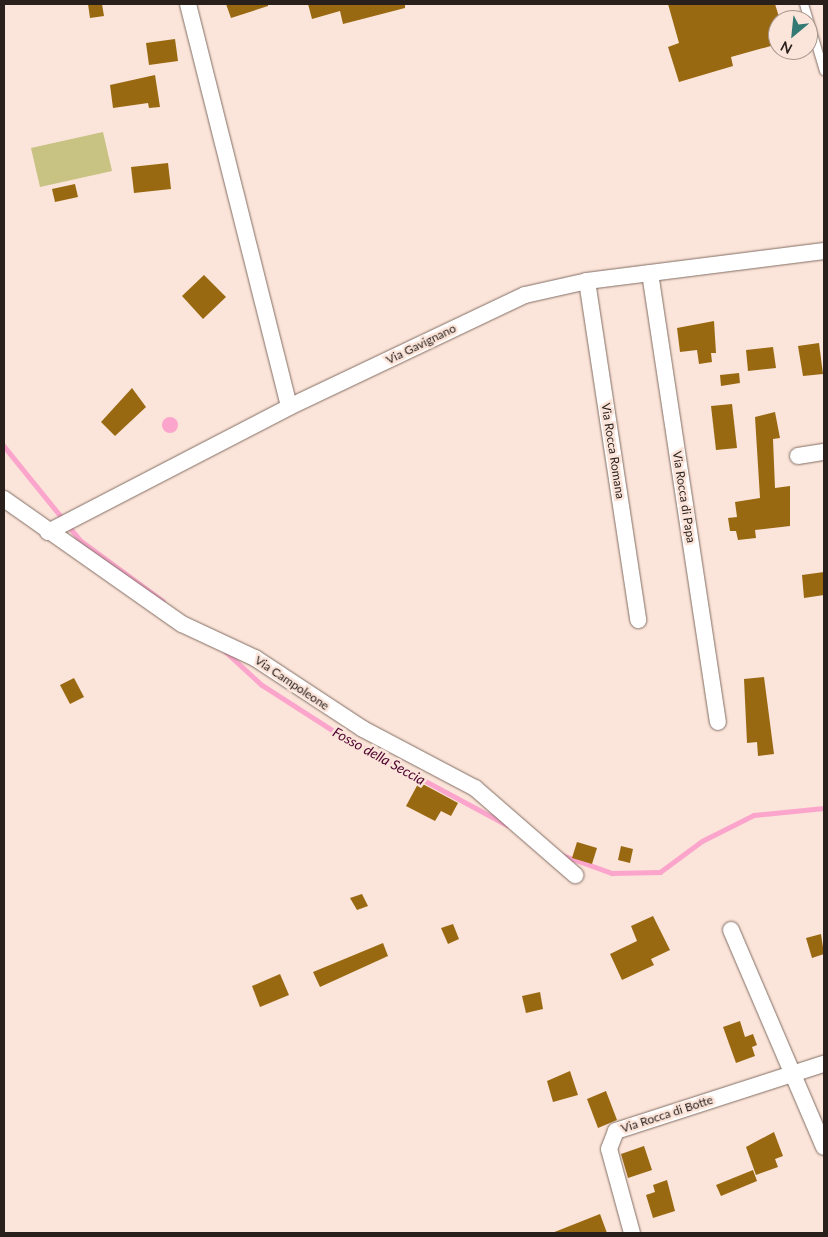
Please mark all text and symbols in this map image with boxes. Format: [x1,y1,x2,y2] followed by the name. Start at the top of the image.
[768,10,818,60] north arrow
[777,38,795,58] text: N
[384,321,458,367] street label: Via Gavignano
[598,402,628,500] street label: Via Rocca Romana
[670,450,698,544] street label: Via Rocca di Papa
[252,653,332,713] street label: Via Campoleone
[330,724,428,788] water label: Fosso della Seccia
[619,1092,715,1136] street label: Via Rocca di Botte

